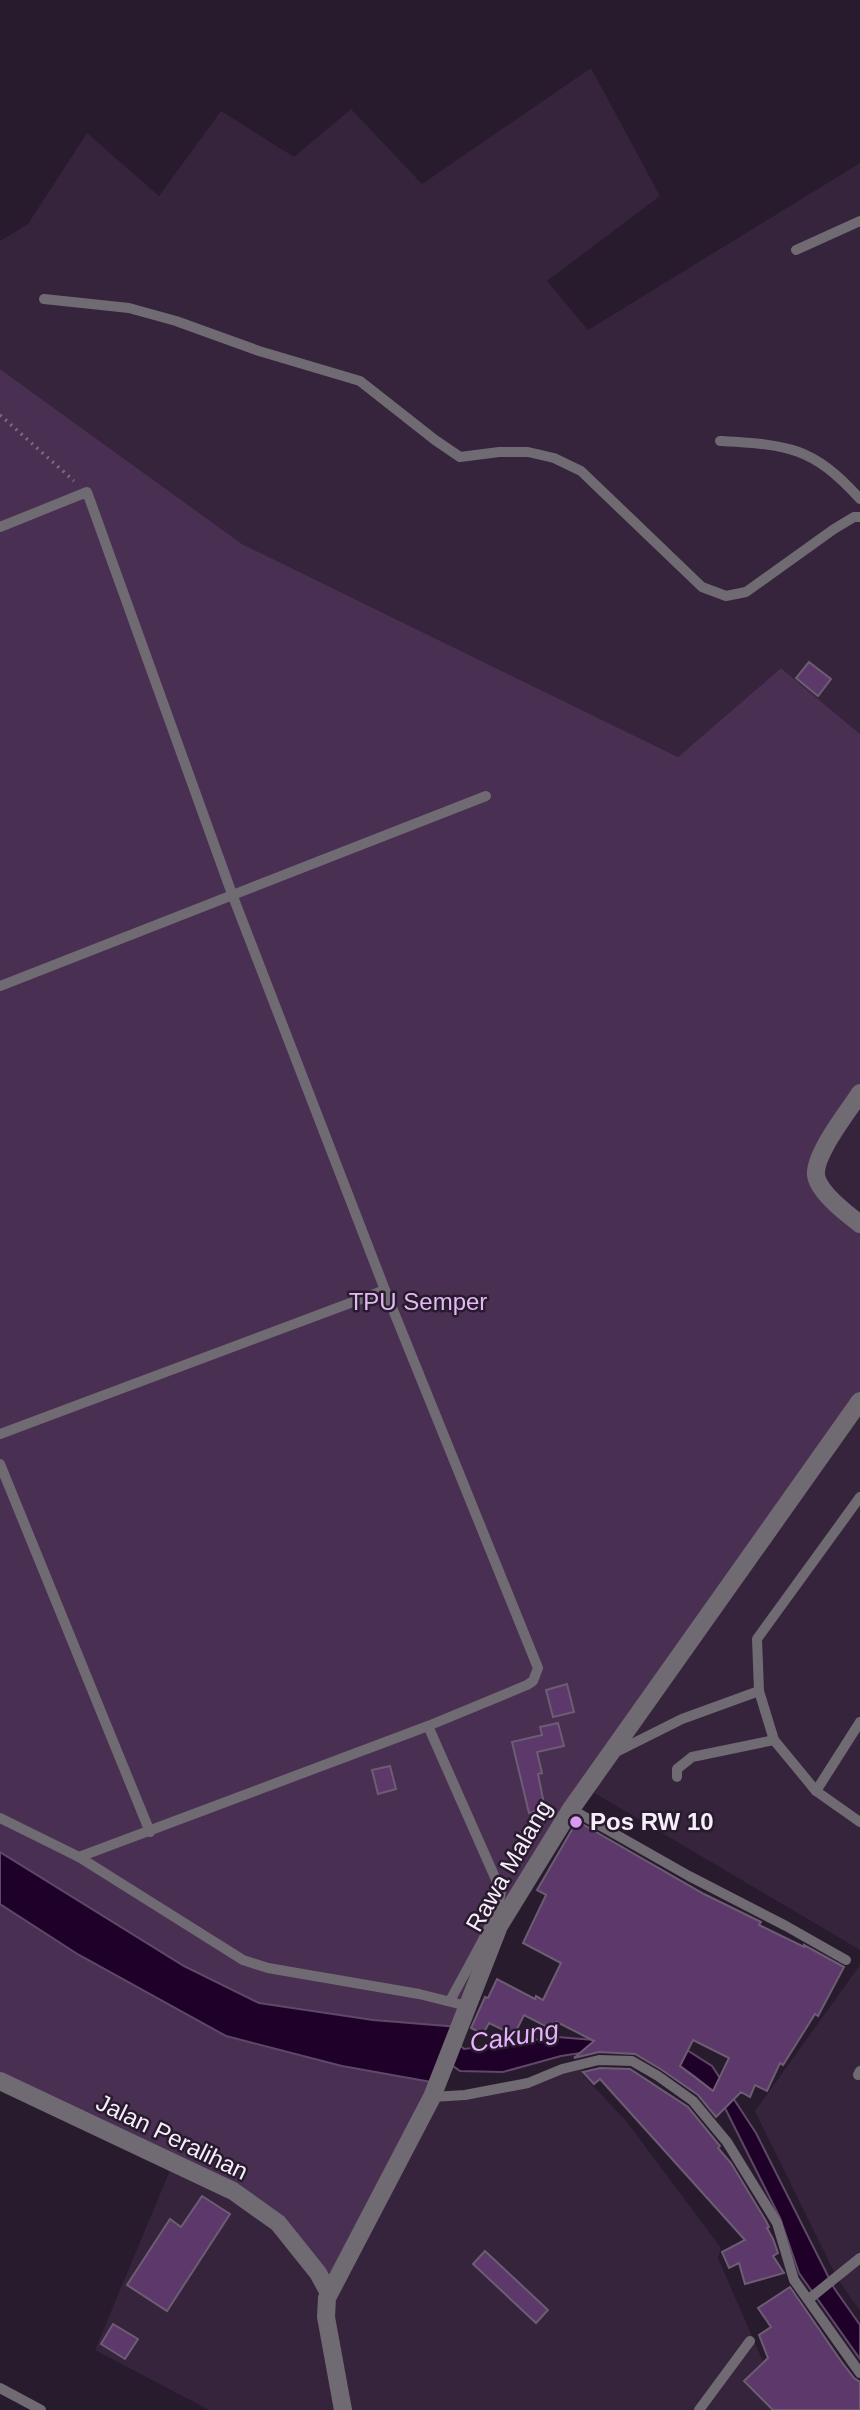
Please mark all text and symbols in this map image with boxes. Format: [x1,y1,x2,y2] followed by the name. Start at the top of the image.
[349,1288,487,1315] park label: TPU Semper
[460,1795,557,1936] street label: Rawa Malang
[590,1808,714,1835] place label: Pos RW 10
[568,1814,584,1830] marker: Pos RW 10
[467,2014,561,2058] water label: Cakung
[92,2088,252,2185] street label: Jalan Peralihan

